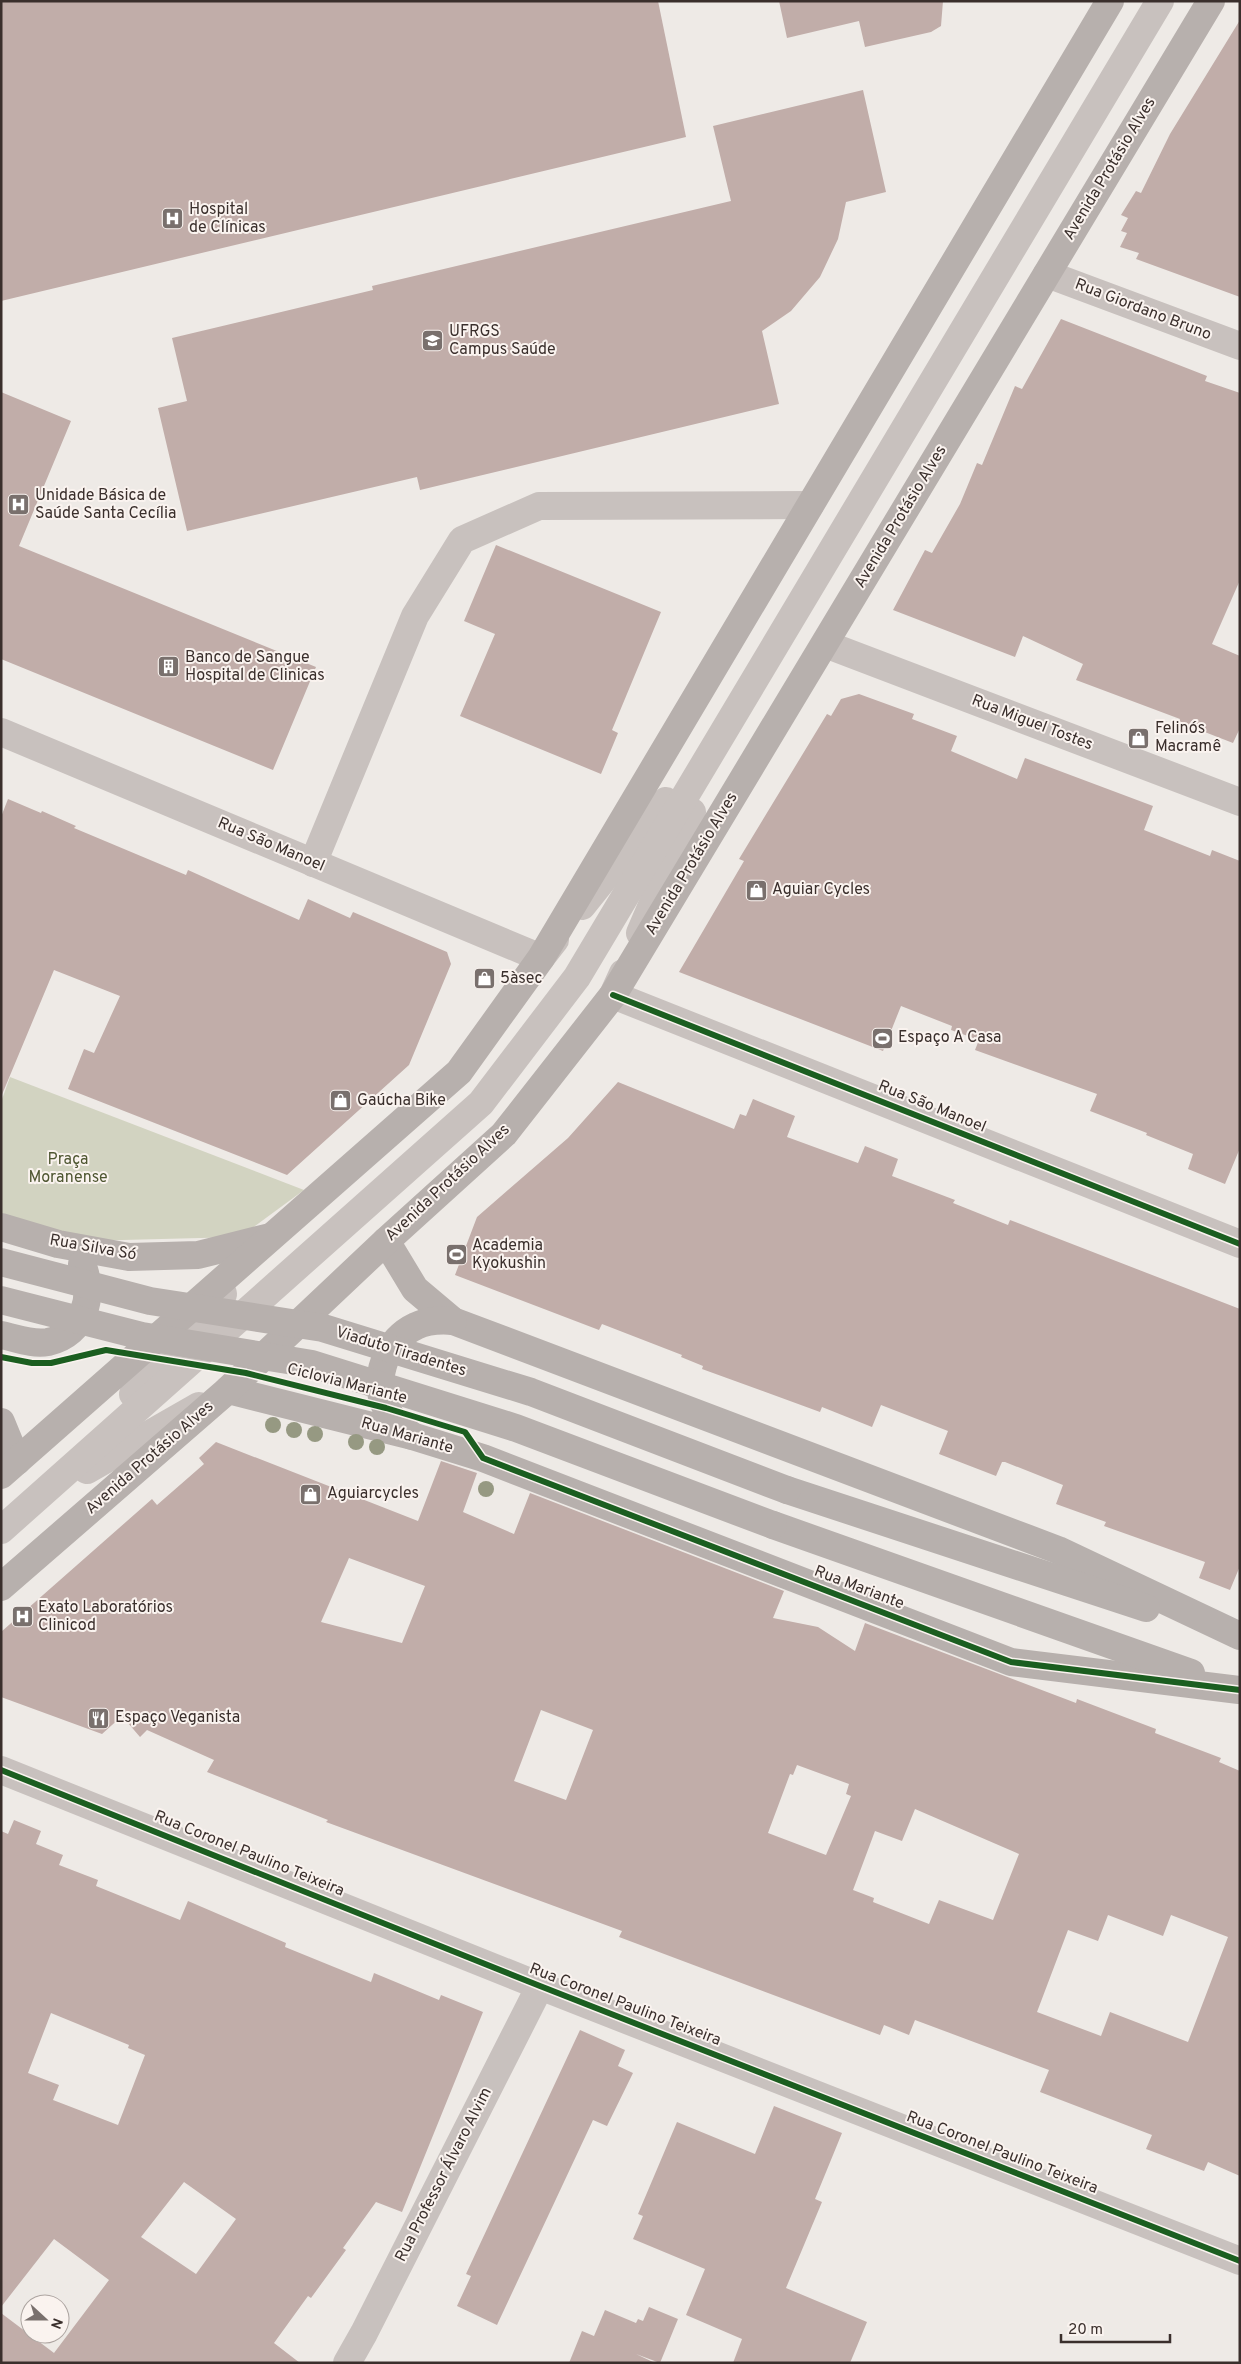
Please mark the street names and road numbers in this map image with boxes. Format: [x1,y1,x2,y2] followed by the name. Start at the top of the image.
[1059,94,1161,244] street label: Avenida Protásio Alves
[1072,275,1214,345] street label: Rua Giordano Bruno
[850,442,952,592] street label: Avenida Protásio Alves
[969,691,1095,755] street label: Rua Miguel Tostes
[641,789,743,939] street label: Avenida Protásio Alves
[214,813,328,877] street label: Rua São Manoel
[875,1076,989,1138] street label: Rua São Manoel
[382,1120,514,1246] street label: Avenida Protásio Alves
[48,1231,138,1265] street label: Rua Silva Só
[333,1323,469,1381] street label: Viaduto Tiradentes
[285,1359,409,1409] street label: Ciclovia Mariante
[82,1397,218,1519] street label: Avenida Protásio Alves
[359,1413,455,1459] street label: Rua Mariante
[811,1562,907,1614] street label: Rua Mariante
[151,1807,347,1901] street label: Rua Coronel Paulino Teixeira
[526,1959,724,2051] street label: Rua Coronel Paulino Teixeira
[389,2084,497,2266] street label: Rua Professor Álvaro Alvim
[903,2107,1101,2199] street label: Rua Coronel Paulino Teixeira

